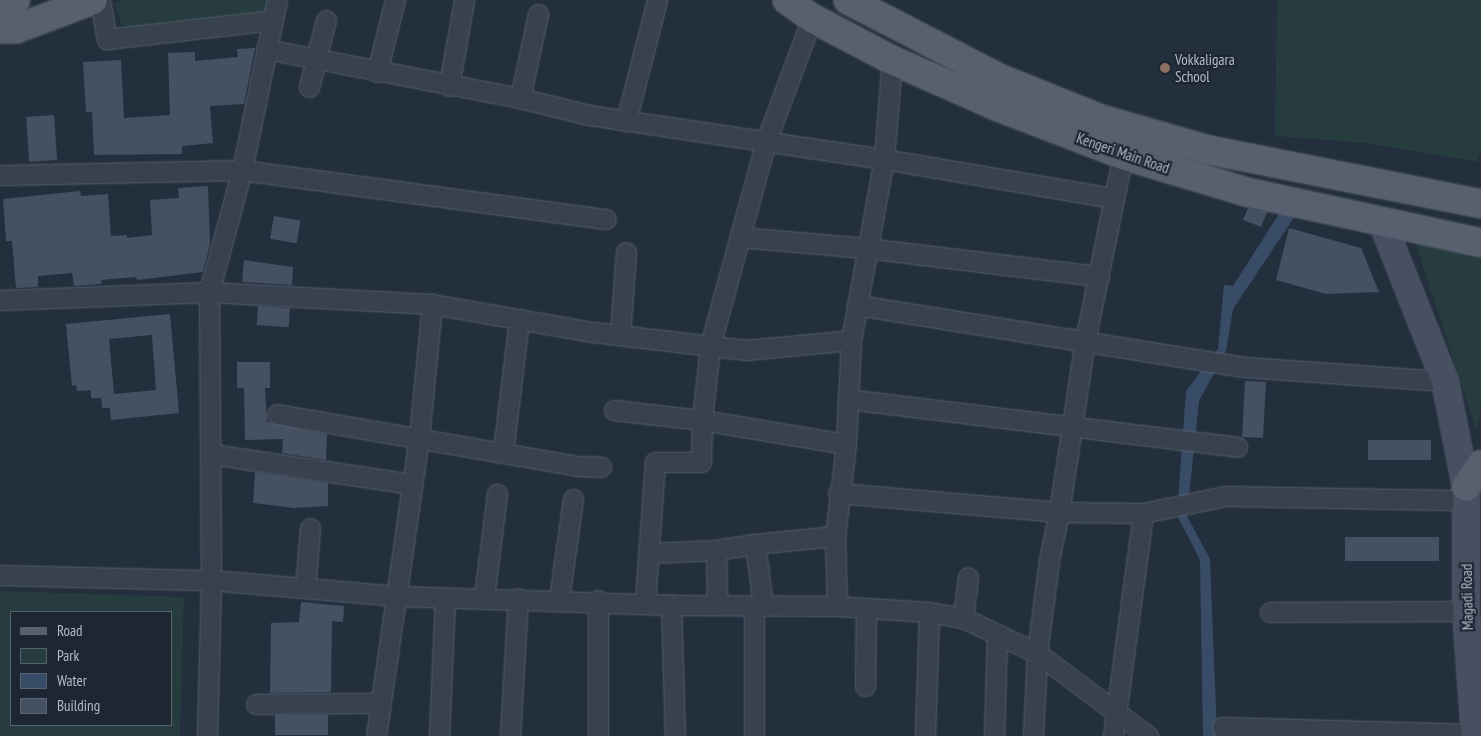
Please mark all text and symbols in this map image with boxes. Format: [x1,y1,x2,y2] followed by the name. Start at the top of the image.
[1175,50,1235,85] place label: Vokkaligara School
[1159,62,1171,74] marker: Vokkaligara School
[1074,129,1172,177] street label: Kengeri Main Road
[1457,564,1477,630] street label: Magadi Road
[10,611,172,726] legend
[57,621,83,640] text: Road
[57,646,79,665] text: Park
[57,671,87,690] text: Water
[57,696,100,715] text: Building

